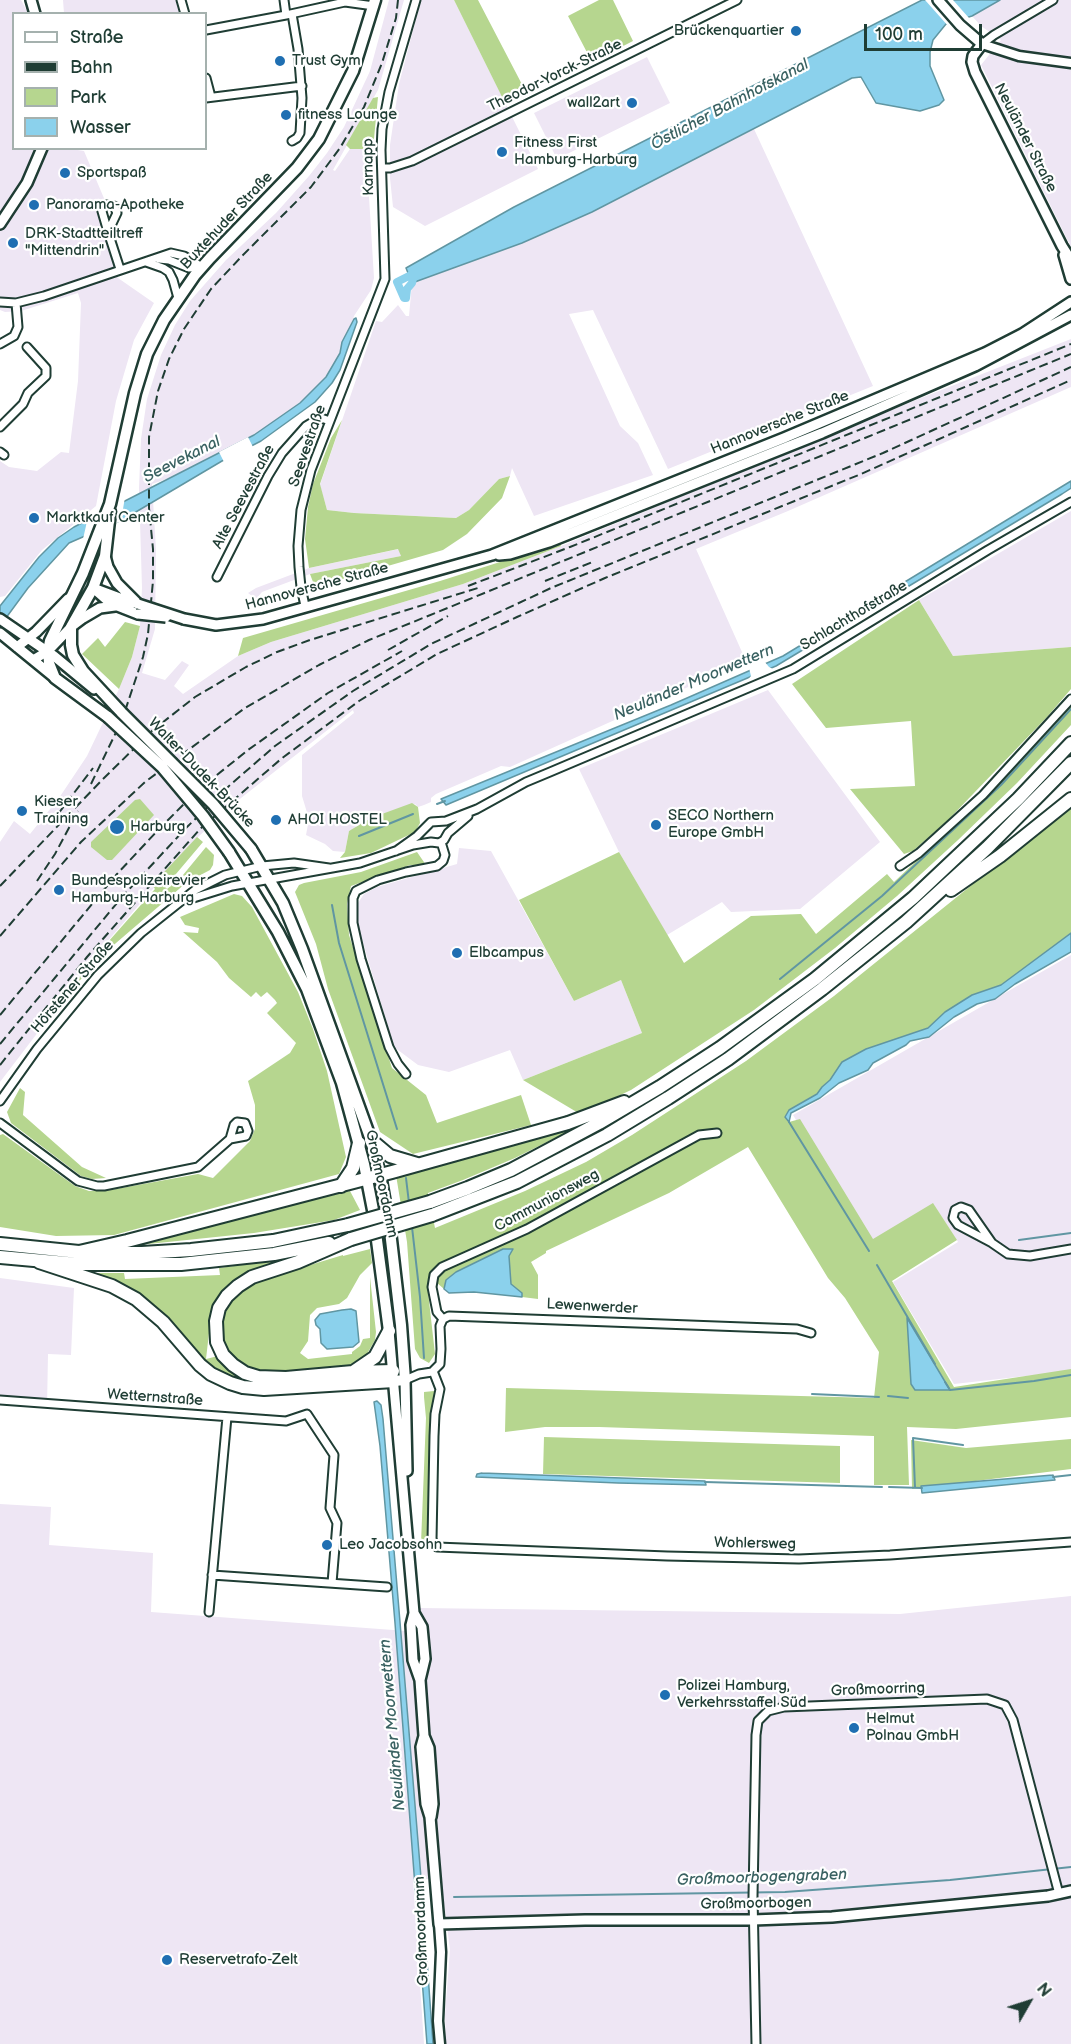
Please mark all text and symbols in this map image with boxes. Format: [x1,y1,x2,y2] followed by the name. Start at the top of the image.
[12,12,207,150] legend
[867,12,986,50] scale bar
[674,22,784,40] place label: Brückenquartier
[789,24,803,38] marker: Brückenquartier
[875,24,923,45] text: 100 m
[70,27,123,48] text: Straße
[485,36,625,116] street label: Theodor-Yorck-Straße
[292,52,361,70] place label: Trust Gym
[273,54,287,68] marker: Trust Gym
[648,55,812,155] water label: Östlicher Bahnhofskanal
[70,57,113,78] text: Bahn
[990,80,1060,196] street label: Neuländer Straße
[70,87,106,108] text: Park
[567,94,620,112] place label: wall2art
[625,96,639,110] marker: wall2art
[298,106,397,124] place label: fitness Lounge
[279,108,293,122] marker: fitness Lounge
[70,117,131,138] text: Wasser
[514,134,637,169] place label: Fitness First Hamburg-Harburg
[359,138,379,196] street label: Karnapp
[495,145,509,159] marker: Fitness First Hamburg-Harburg
[77,164,146,182] place label: Sportspaß
[58,166,72,180] marker: Sportspaß
[177,169,277,273] street label: Buxtehuder Straße
[46,196,184,214] place label: Panorama-Apotheke
[27,198,41,212] marker: Panorama-Apotheke
[25,225,143,260] place label: DRK-Stadtteiltreff "Mittendrin"
[6,236,20,250] marker: DRK-Stadtteiltreff "Mittendrin"
[708,387,852,459] street label: Hannoversche Straße
[286,403,330,489] street label: Seevestraße
[140,432,224,488] water label: Seevekanal
[209,442,279,552] street label: Alte Seevestraße
[46,509,164,527] place label: Marktkauf Center
[27,511,41,525] marker: Marktkauf Center
[244,559,390,615] street label: Hannoversche Straße
[797,577,911,655] street label: Schlachthofstraße
[611,640,777,726] water label: Neuländer Moorwettern
[144,714,258,832] street label: Walter-Dudek-Brücke
[34,793,88,828] place label: Kieser Training
[15,804,29,818] marker: Kieser Training
[668,807,774,842] place label: SECO Northern Europe GmbH
[288,811,387,829] place label: AHOI HOSTEL
[269,813,283,827] marker: AHOI HOSTEL
[108,818,126,836] marker: Harburg
[130,818,185,836] place label: Harburg
[649,818,663,832] marker: SECO Northern Europe GmbH
[71,872,205,907] place label: Bundespolizeirevier Hamburg-Harburg
[52,883,66,897] marker: Bundespolizeirevier Hamburg-Harburg
[28,937,118,1037] street label: Hörstener Straße
[469,944,544,962] place label: Elbcampus
[450,946,464,960] marker: Elbcampus
[361,1128,401,1240] street label: Großmoordamm
[492,1166,602,1236] street label: Communionsweg
[546,1296,638,1318] street label: Lewenwerder
[106,1386,204,1410] street label: Wetternstraße
[714,1534,796,1554] street label: Wohlersweg
[339,1536,442,1554] place label: Leo Jacobsohn
[320,1538,334,1552] marker: Leo Jacobsohn
[376,1638,410,1812] water label: Neuländer Moorwettern
[677,1677,807,1712] place label: Polizei Hamburg, Verkehrsstaffel Süd
[831,1679,925,1701] street label: Großmoorring
[658,1688,672,1702] marker: Polizei Hamburg, Verkehrsstaffel Süd
[866,1710,959,1745] place label: Helmut Polnau GmbH
[847,1721,861,1735] marker: Helmut Polnau GmbH
[677,1865,847,1891] water label: Großmoorbogengraben
[411,1876,433,1986] street label: Großmoordamm
[700,1894,812,1914] street label: Großmoorbogen
[179,1951,298,1969] place label: Reservetrafo-Zelt
[160,1953,174,1967] marker: Reservetrafo-Zelt
[999,1972,1059,2032] north arrow
[1032,1980,1055,2001] text: N

